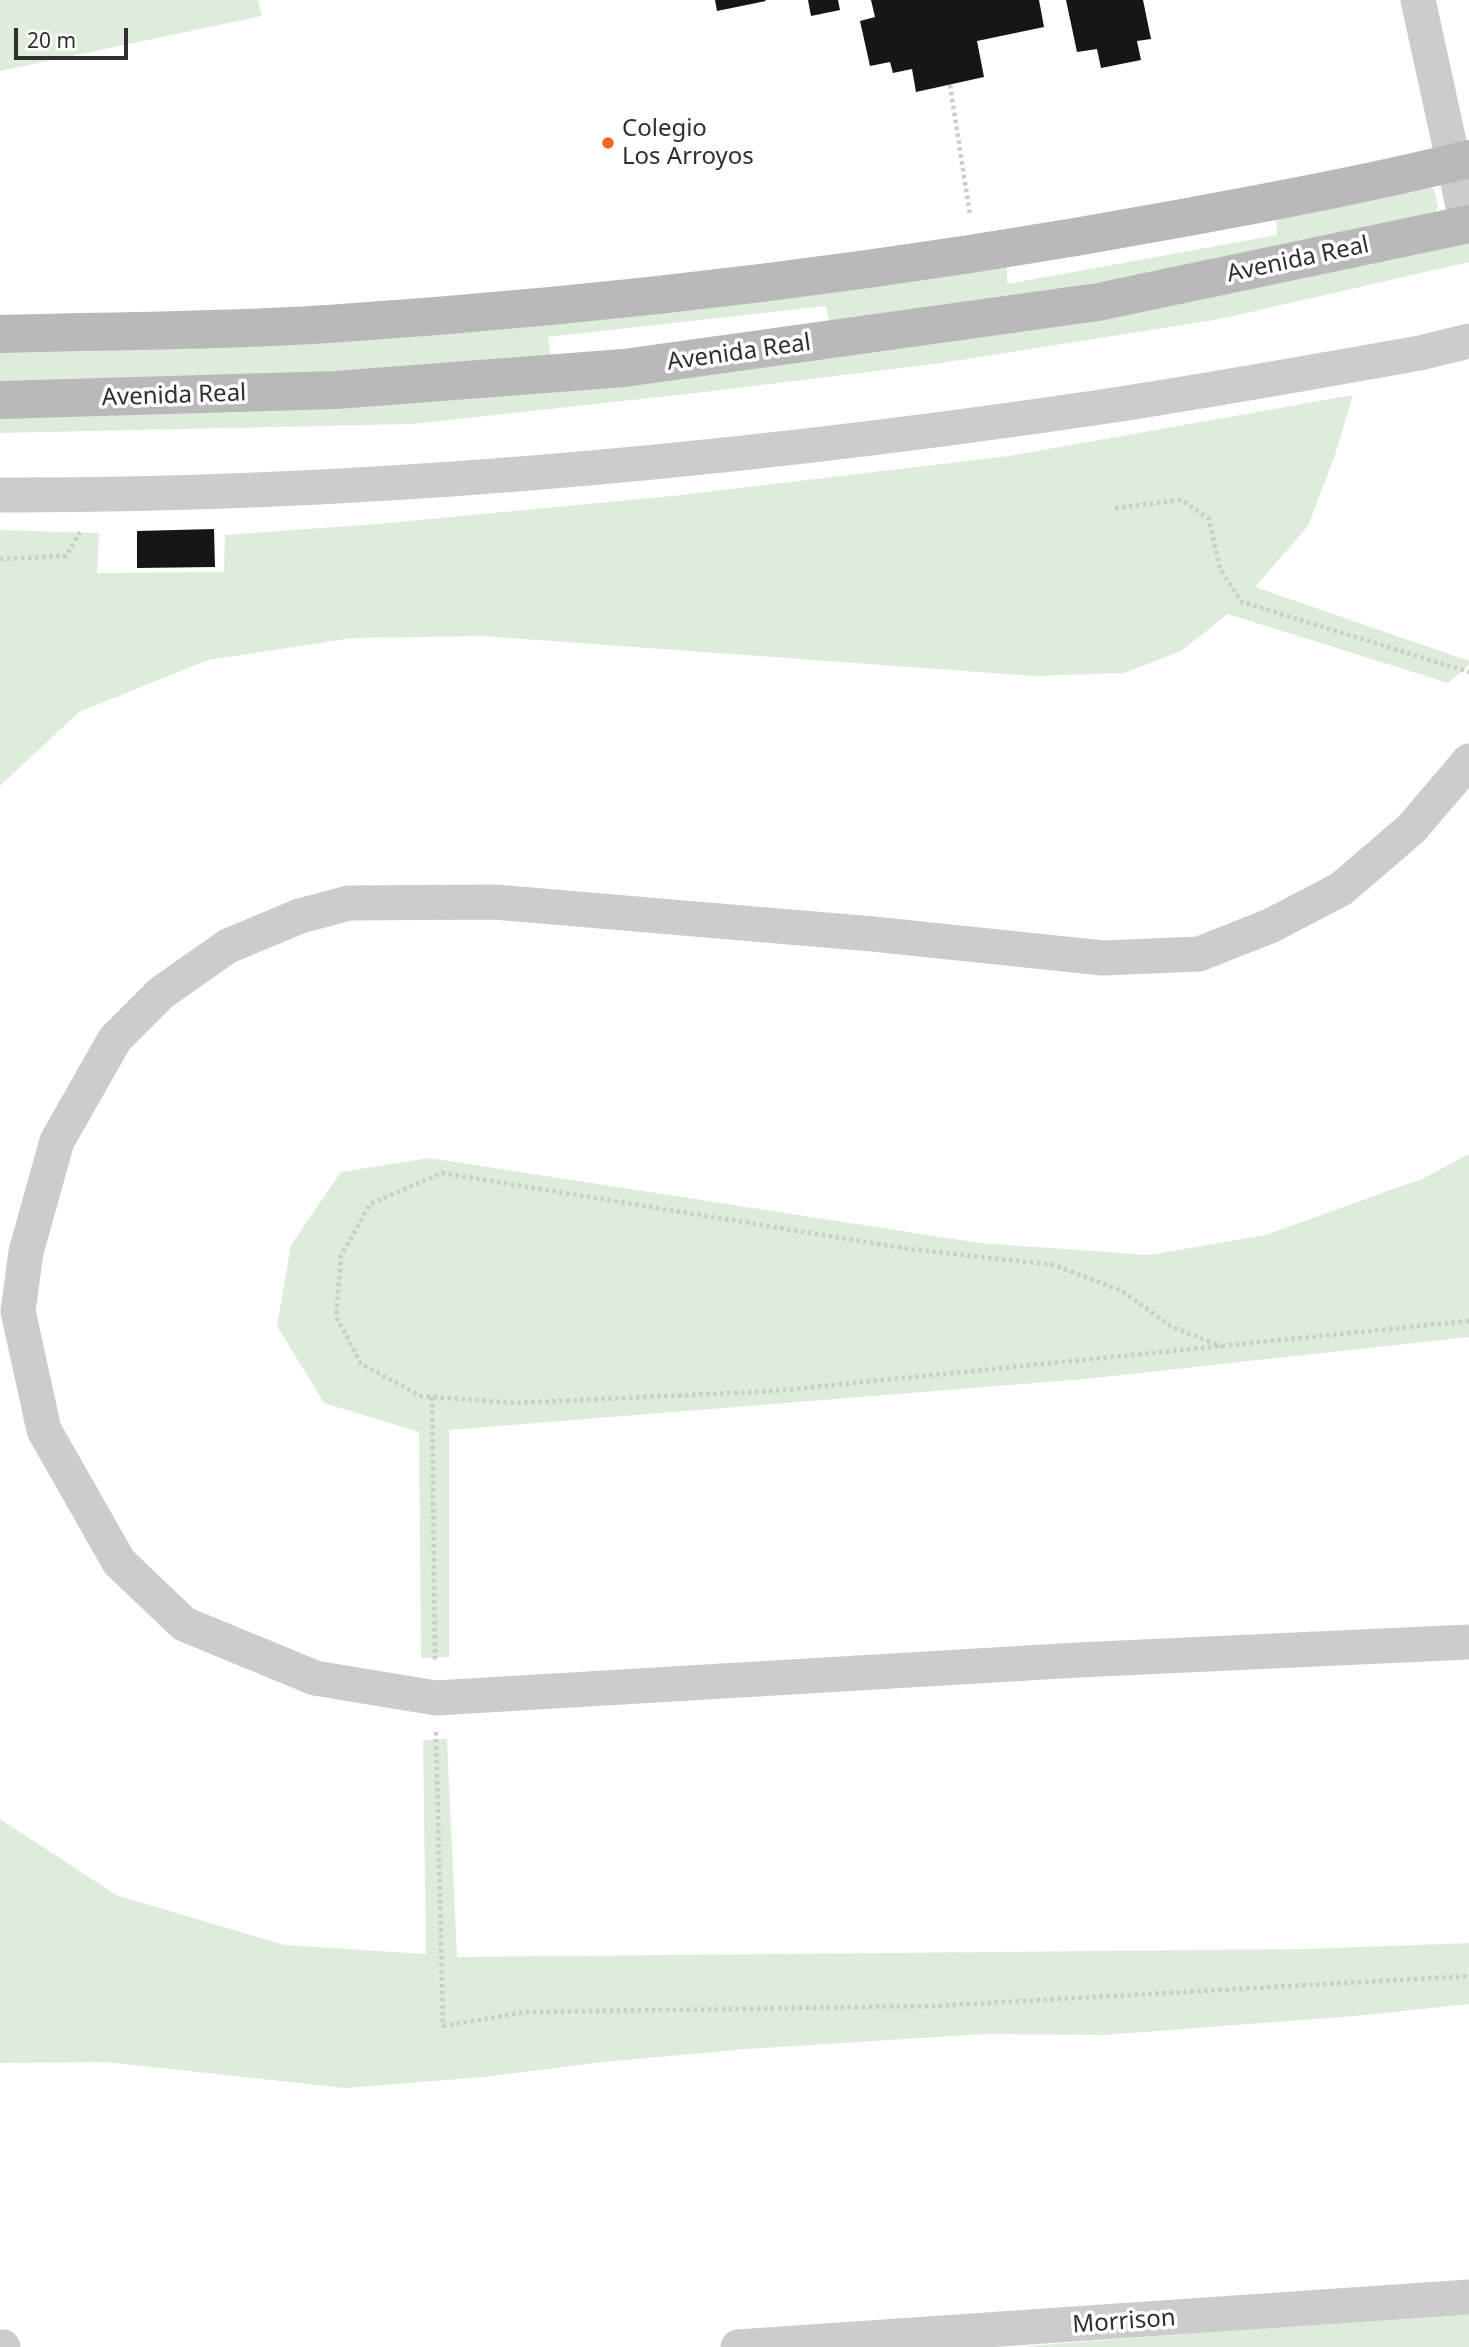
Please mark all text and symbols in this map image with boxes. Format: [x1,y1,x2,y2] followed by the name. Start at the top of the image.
[18,14,131,58] scale bar
[27,26,76,54] text: 20 m
[622,115,754,171] place label: Colegio Los Arroyos
[600,135,616,151] marker: Colegio Los Arroyos
[1224,231,1372,289] street label: Avenida Real
[665,329,813,377] street label: Avenida Real
[101,379,247,413] street label: Avenida Real
[1072,2304,1176,2340] street label: Morrison

